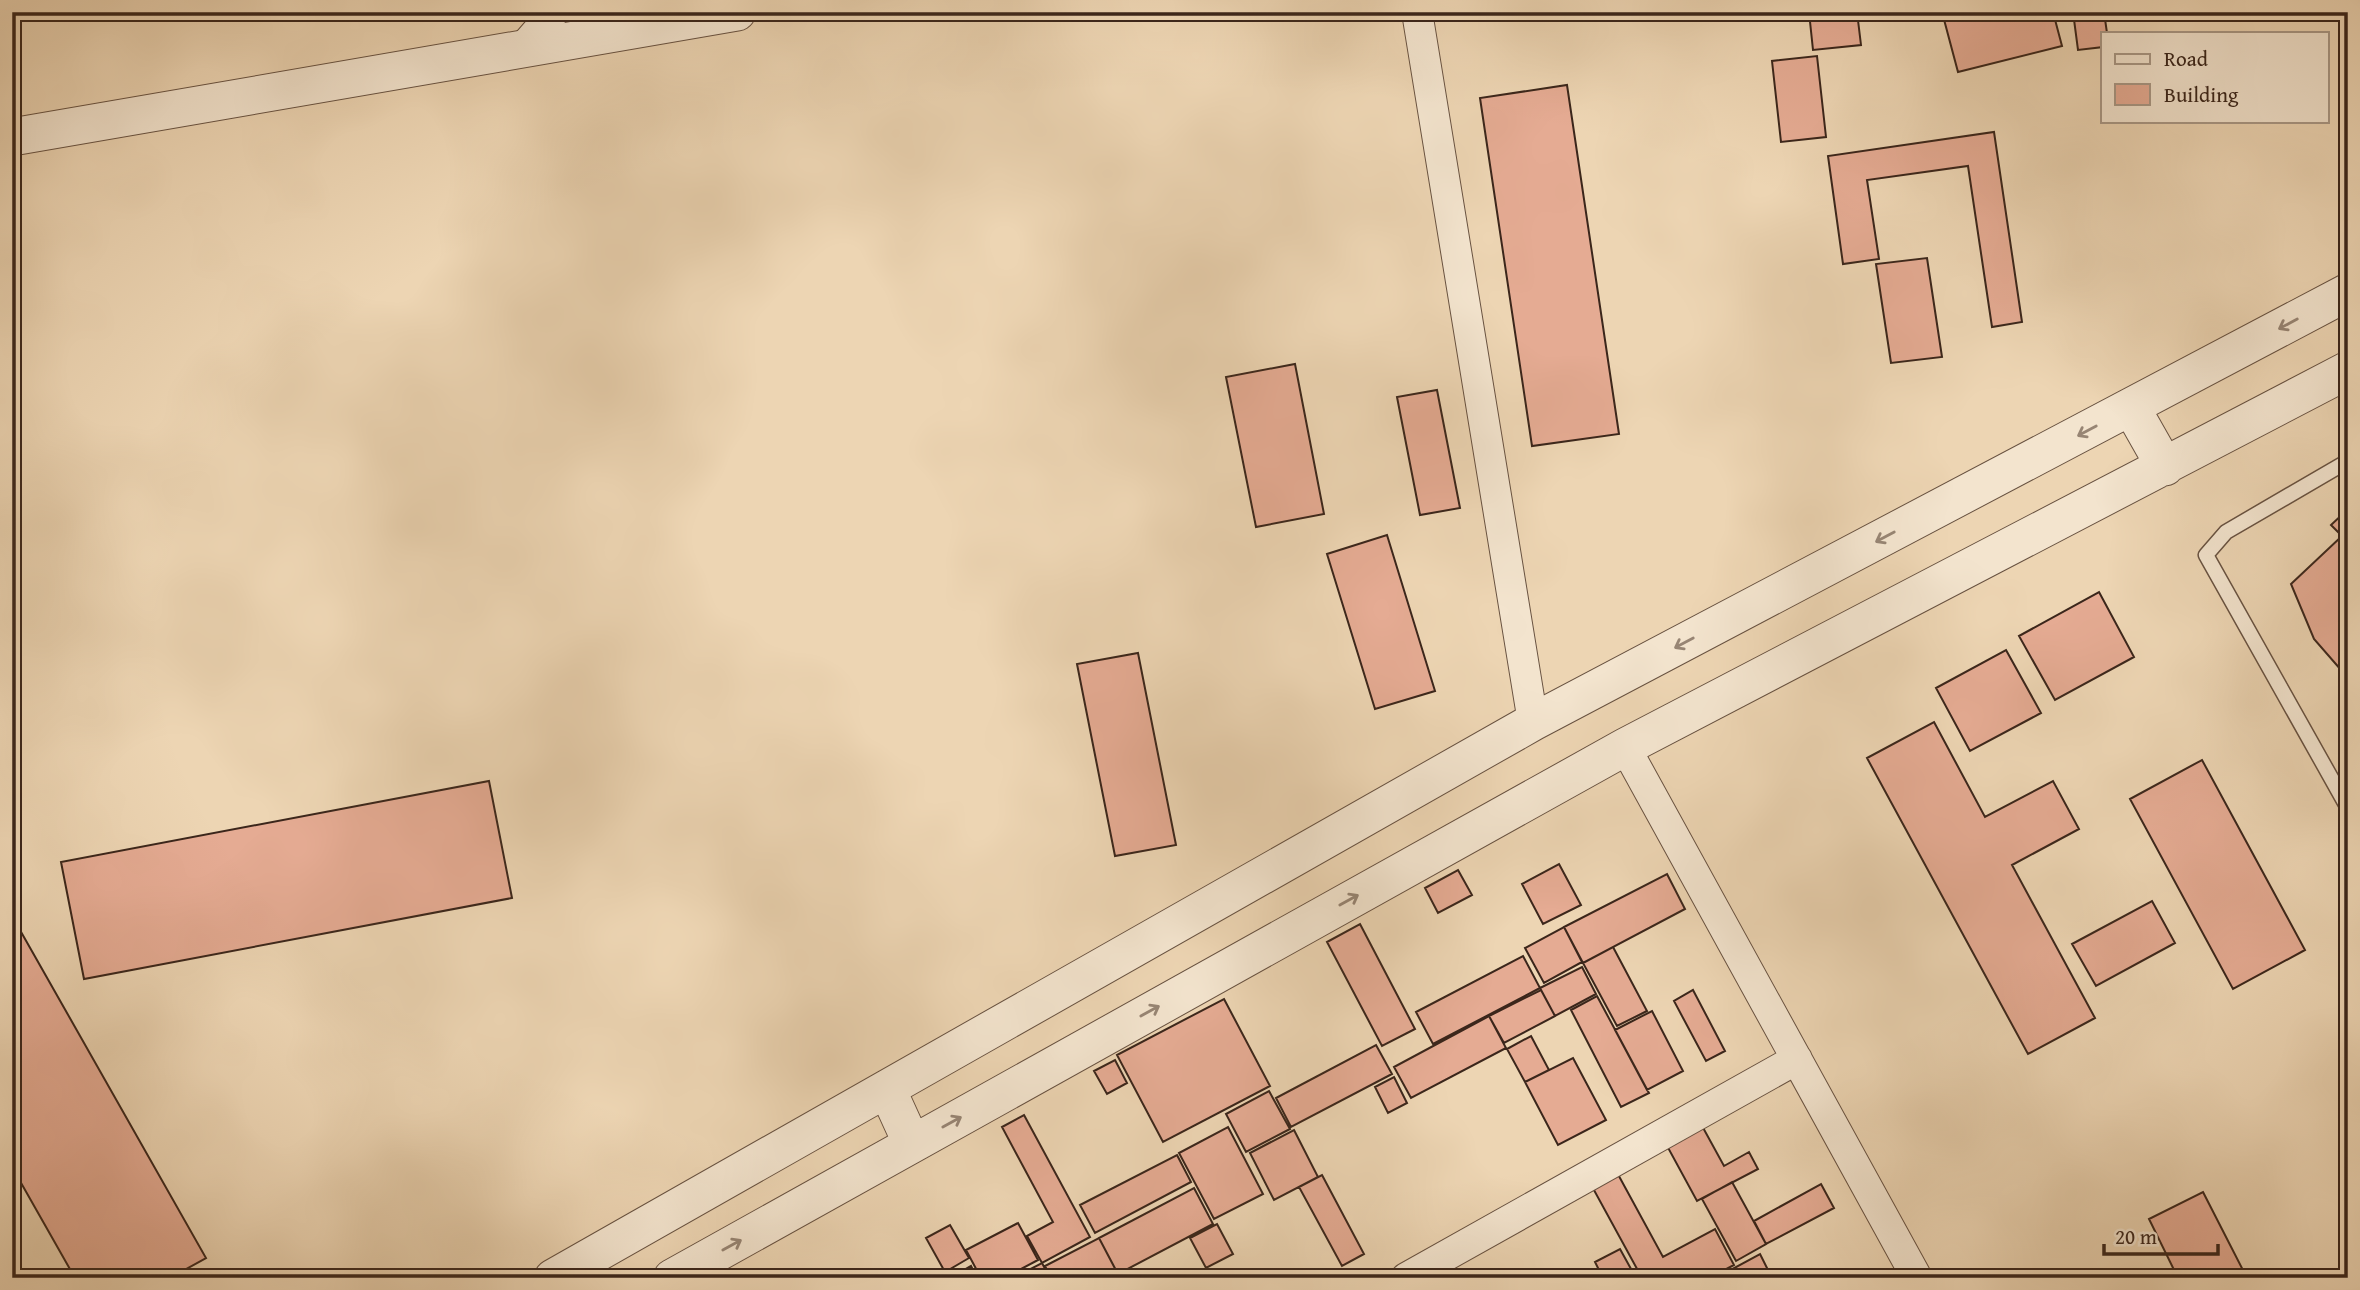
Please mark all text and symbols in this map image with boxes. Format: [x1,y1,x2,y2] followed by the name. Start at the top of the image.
[2101,32,2328,122] legend
[2164,43,2209,74] text: Road
[2164,79,2239,110] text: Building
[2278,317,2298,331] one-way arrow
[2077,424,2097,438] one-way arrow
[1875,530,1896,544] one-way arrow
[1674,636,1695,650] one-way arrow
[1338,893,1359,906] one-way arrow
[1140,1004,1160,1018] one-way arrow
[941,1115,961,1129] one-way arrow
[2104,1213,2218,1257] scale bar
[2115,1221,2157,1252] text: 20 m
[721,1237,741,1251] one-way arrow

